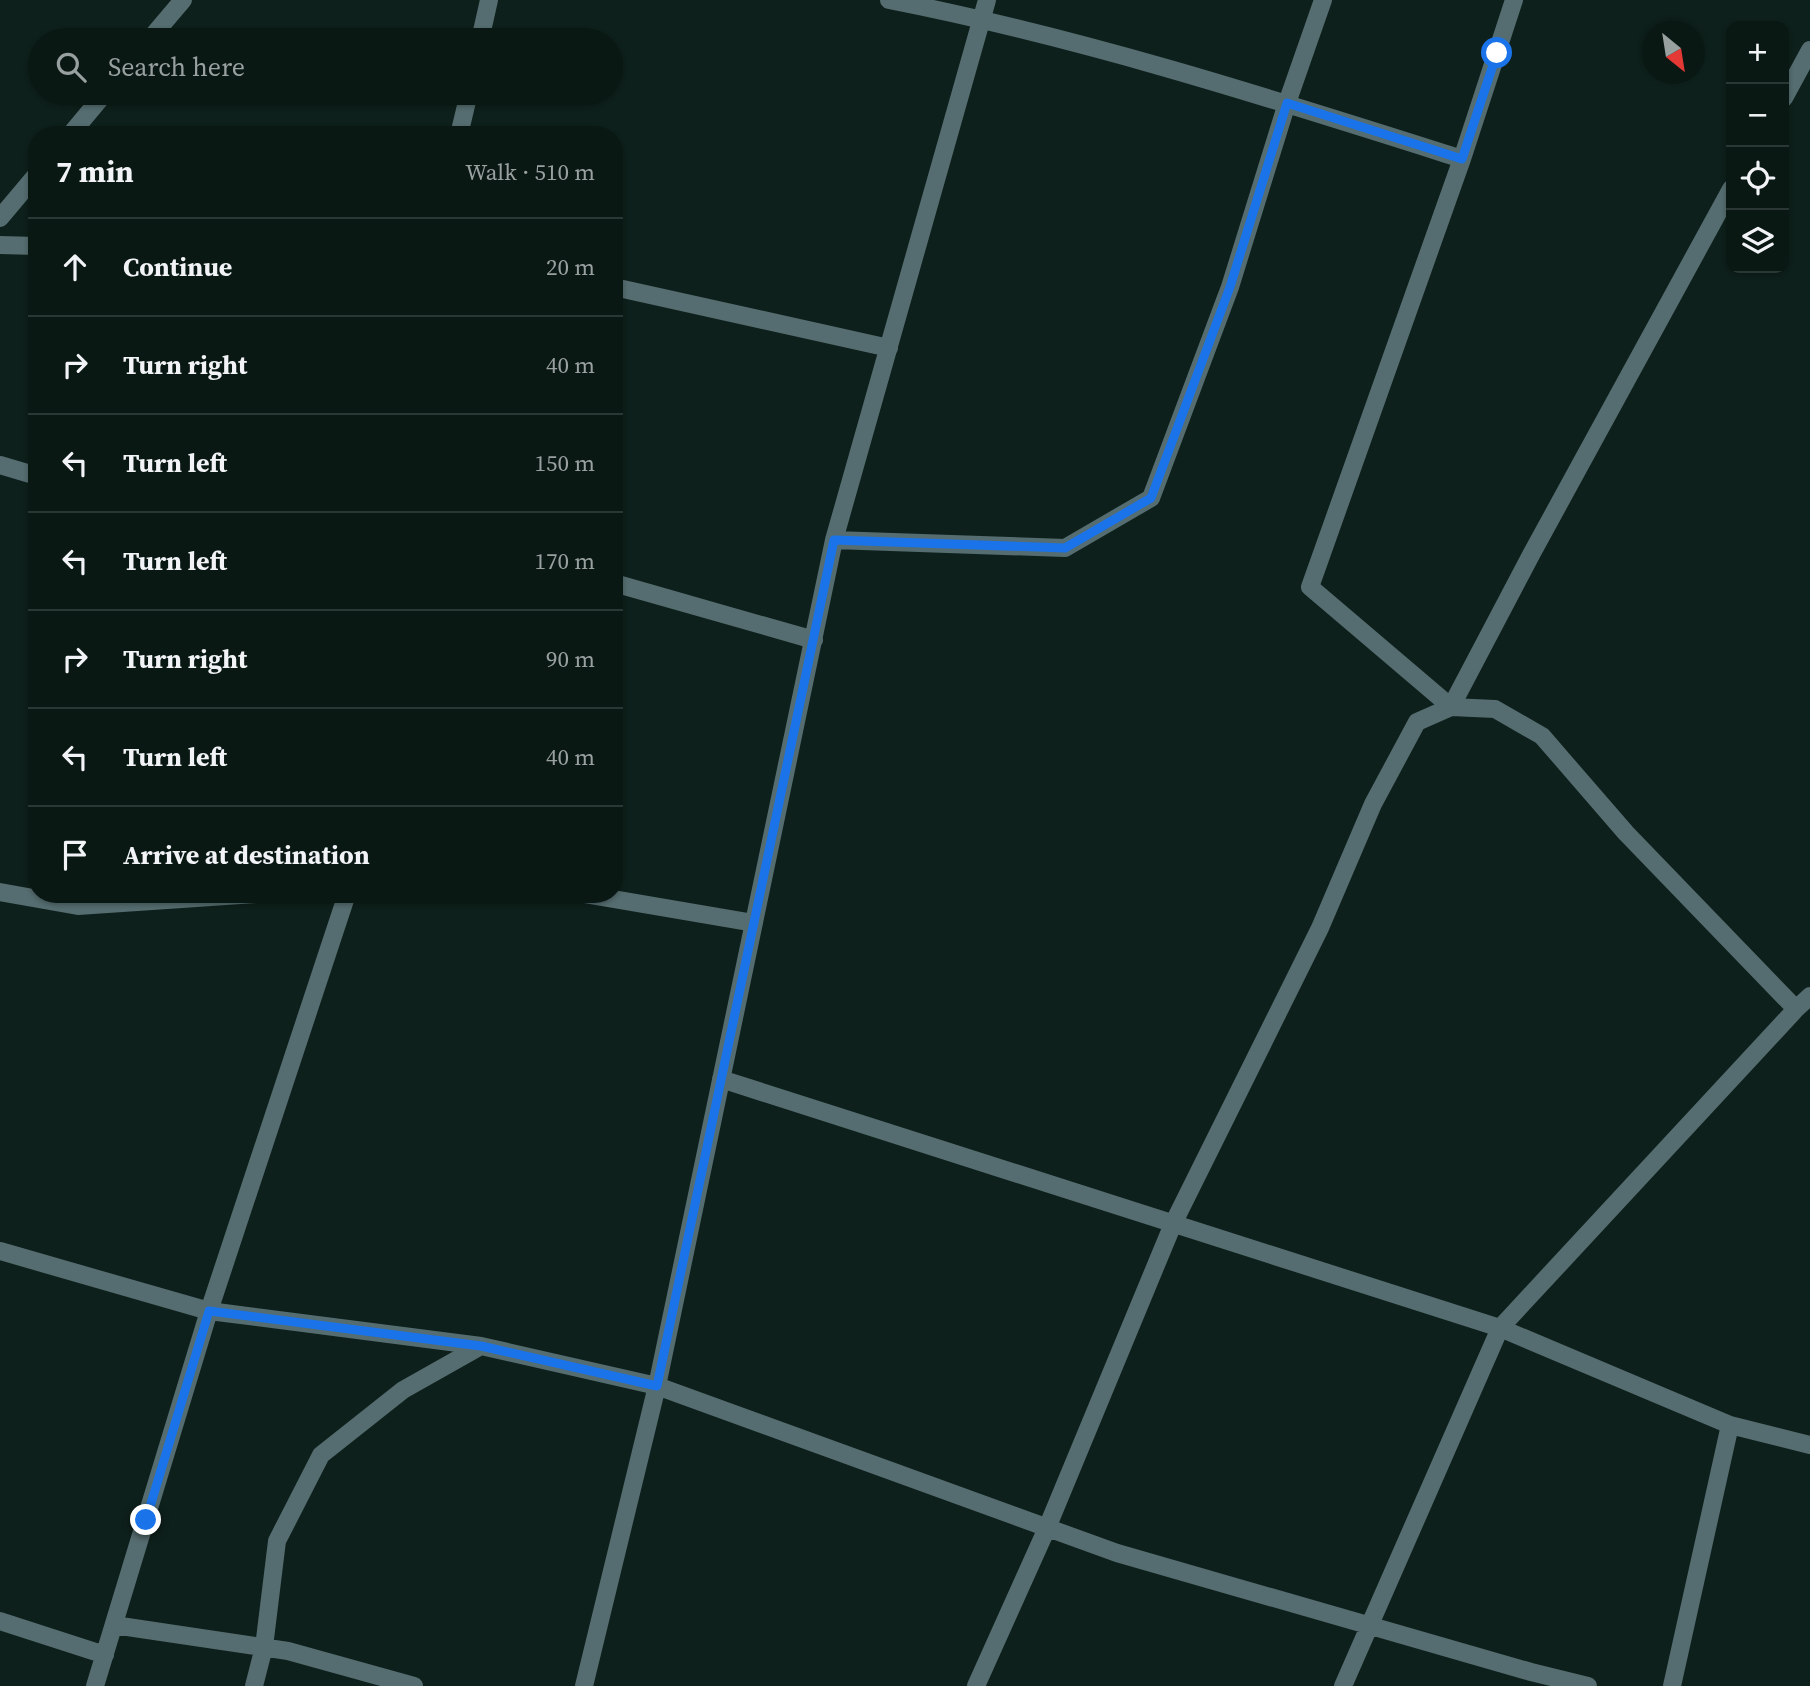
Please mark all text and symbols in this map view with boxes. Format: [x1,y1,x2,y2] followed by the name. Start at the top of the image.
[1642,21,1705,84] north arrow
[1726,21,1789,273] map controls
[1726,21,1789,84] button: +
[28,28,623,105] search box
[1481,37,1512,68] route start
[52,48,90,86] icon: search
[108,49,245,85] text: Search here
[1726,84,1789,147] button: −
[1726,147,1789,210] button: locate
[56,151,134,192] text: 7 min
[465,156,595,188] text: Walk · 510 m
[1726,210,1789,273] button: layers
[56,248,94,286] icon: ahead
[123,249,232,285] text: Continue
[546,251,595,283] text: 20 m
[56,346,94,384] icon: right
[123,347,247,383] text: Turn right
[546,349,595,381] text: 40 m
[56,444,94,482] icon: left
[123,445,227,481] text: Turn left
[534,447,595,479] text: 150 m
[56,542,94,580] icon: left
[123,543,227,579] text: Turn left
[534,545,595,577] text: 170 m
[56,640,94,678] icon: right
[123,641,247,677] text: Turn right
[546,643,595,675] text: 90 m
[56,738,94,776] icon: left
[123,739,227,775] text: Turn left
[546,741,595,773] text: 40 m
[56,836,94,874] icon: arrive
[123,837,370,873] text: Arrive at destination
[130,1504,161,1535] route end

